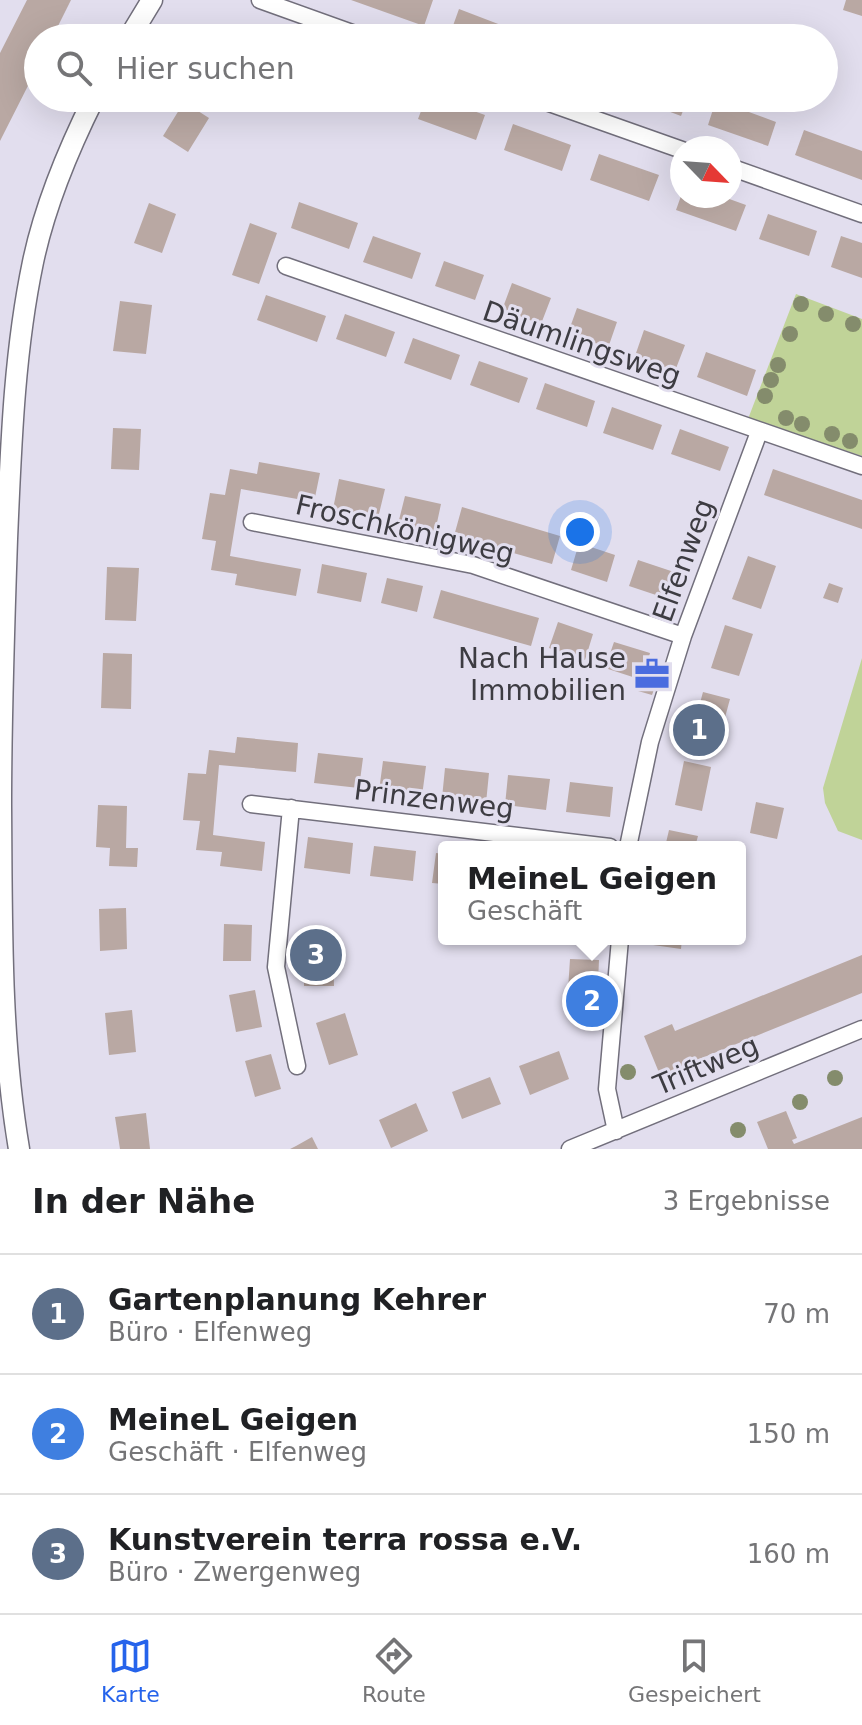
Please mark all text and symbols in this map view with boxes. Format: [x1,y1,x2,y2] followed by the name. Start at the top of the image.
[24,24,838,112] search box
[52,46,96,90] icon: search
[116,51,295,86] text: Hier suchen
[670,136,742,208] north arrow
[478,294,685,393] street label: Däumlingsweg
[292,488,517,571] street label: Froschkönigweg
[646,494,721,626] street label: Elfenweg
[560,512,600,552] your location
[458,642,626,707] place label: Nach Hause Immobilien
[633,655,671,693] office icon: Nach Hause Immobilien
[673,700,725,760] pin: 1
[352,773,516,826] street label: Prinzenweg
[438,841,746,945] popup
[467,861,717,896] text: MeineL Geigen
[467,896,582,926] text: Geschäft
[290,925,342,985] pin: 3
[566,971,618,1031] pin: 2
[648,1029,764,1103] street label: Triftweg
[32,1181,255,1221] text: In der Nähe
[663,1186,830,1216] text: 3 Ergebnisse
[108,1282,486,1317] text: Gartenplanung Kehrer
[49,1299,67,1329] text: 1
[763,1299,830,1329] text: 70 m
[108,1317,312,1347] text: Büro · Elfenweg
[108,1402,358,1437] text: MeineL Geigen
[49,1419,67,1449] text: 2
[747,1419,830,1449] text: 150 m
[108,1437,367,1467] text: Geschäft · Elfenweg
[108,1522,582,1557] text: Kunstverein terra rossa e.V.
[49,1539,67,1569] text: 3
[747,1539,830,1569] text: 160 m
[108,1557,361,1587] text: Büro · Zwergenweg
[101,1634,160,1707] tab: Karte
[362,1634,426,1707] tab: Route
[628,1634,761,1707] tab: Gespeichert

